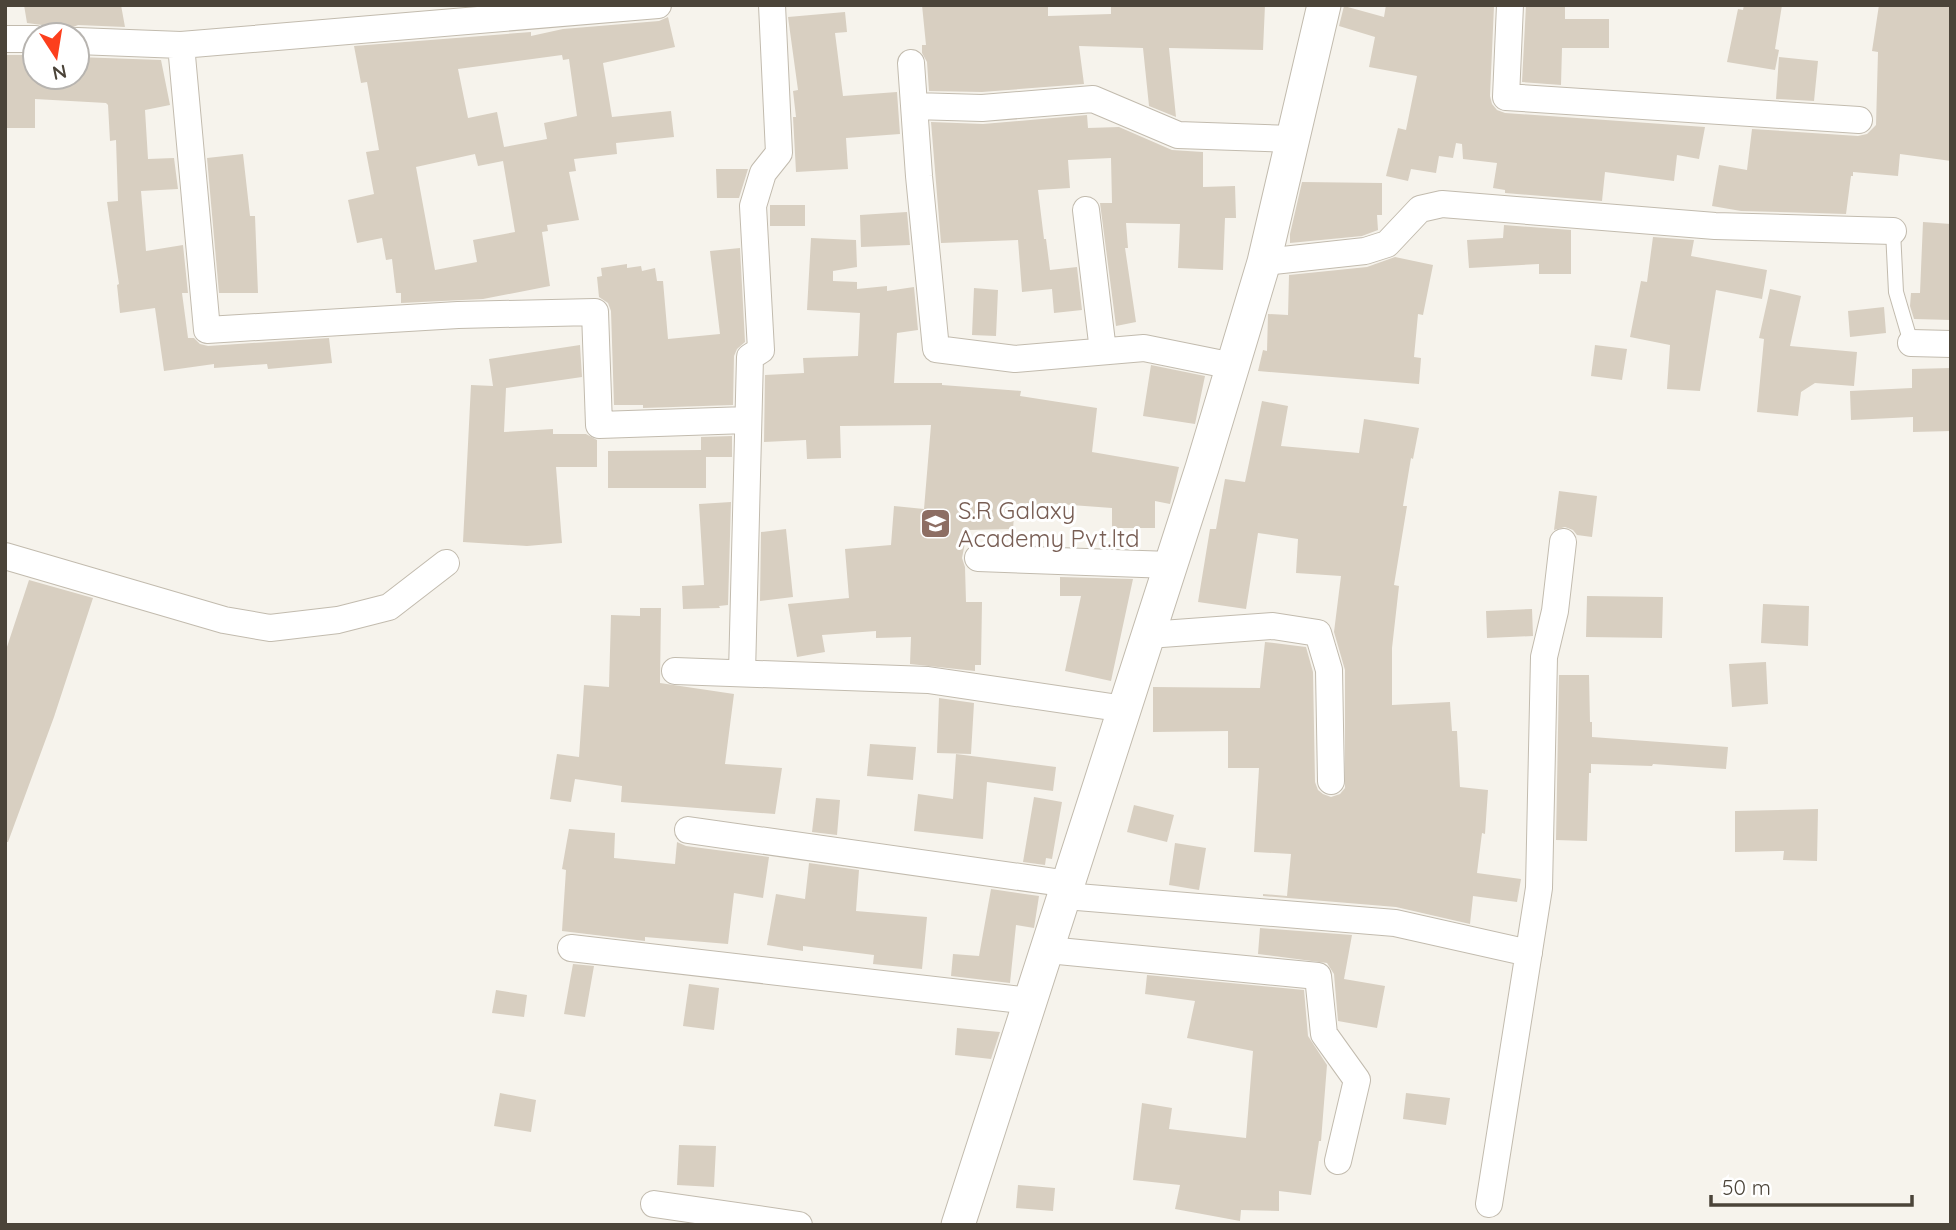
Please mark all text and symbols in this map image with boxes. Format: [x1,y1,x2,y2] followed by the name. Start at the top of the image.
[21,21,91,91] north arrow
[50,59,69,86] text: N
[958,495,1140,553] place label: S.R Galaxy Academy Pvt.ltd
[918,507,952,541] school or university icon: S.R Galaxy Academy Pvt.ltd
[1711,1164,1912,1208] scale bar
[1722,1174,1771,1200] text: 50 m

